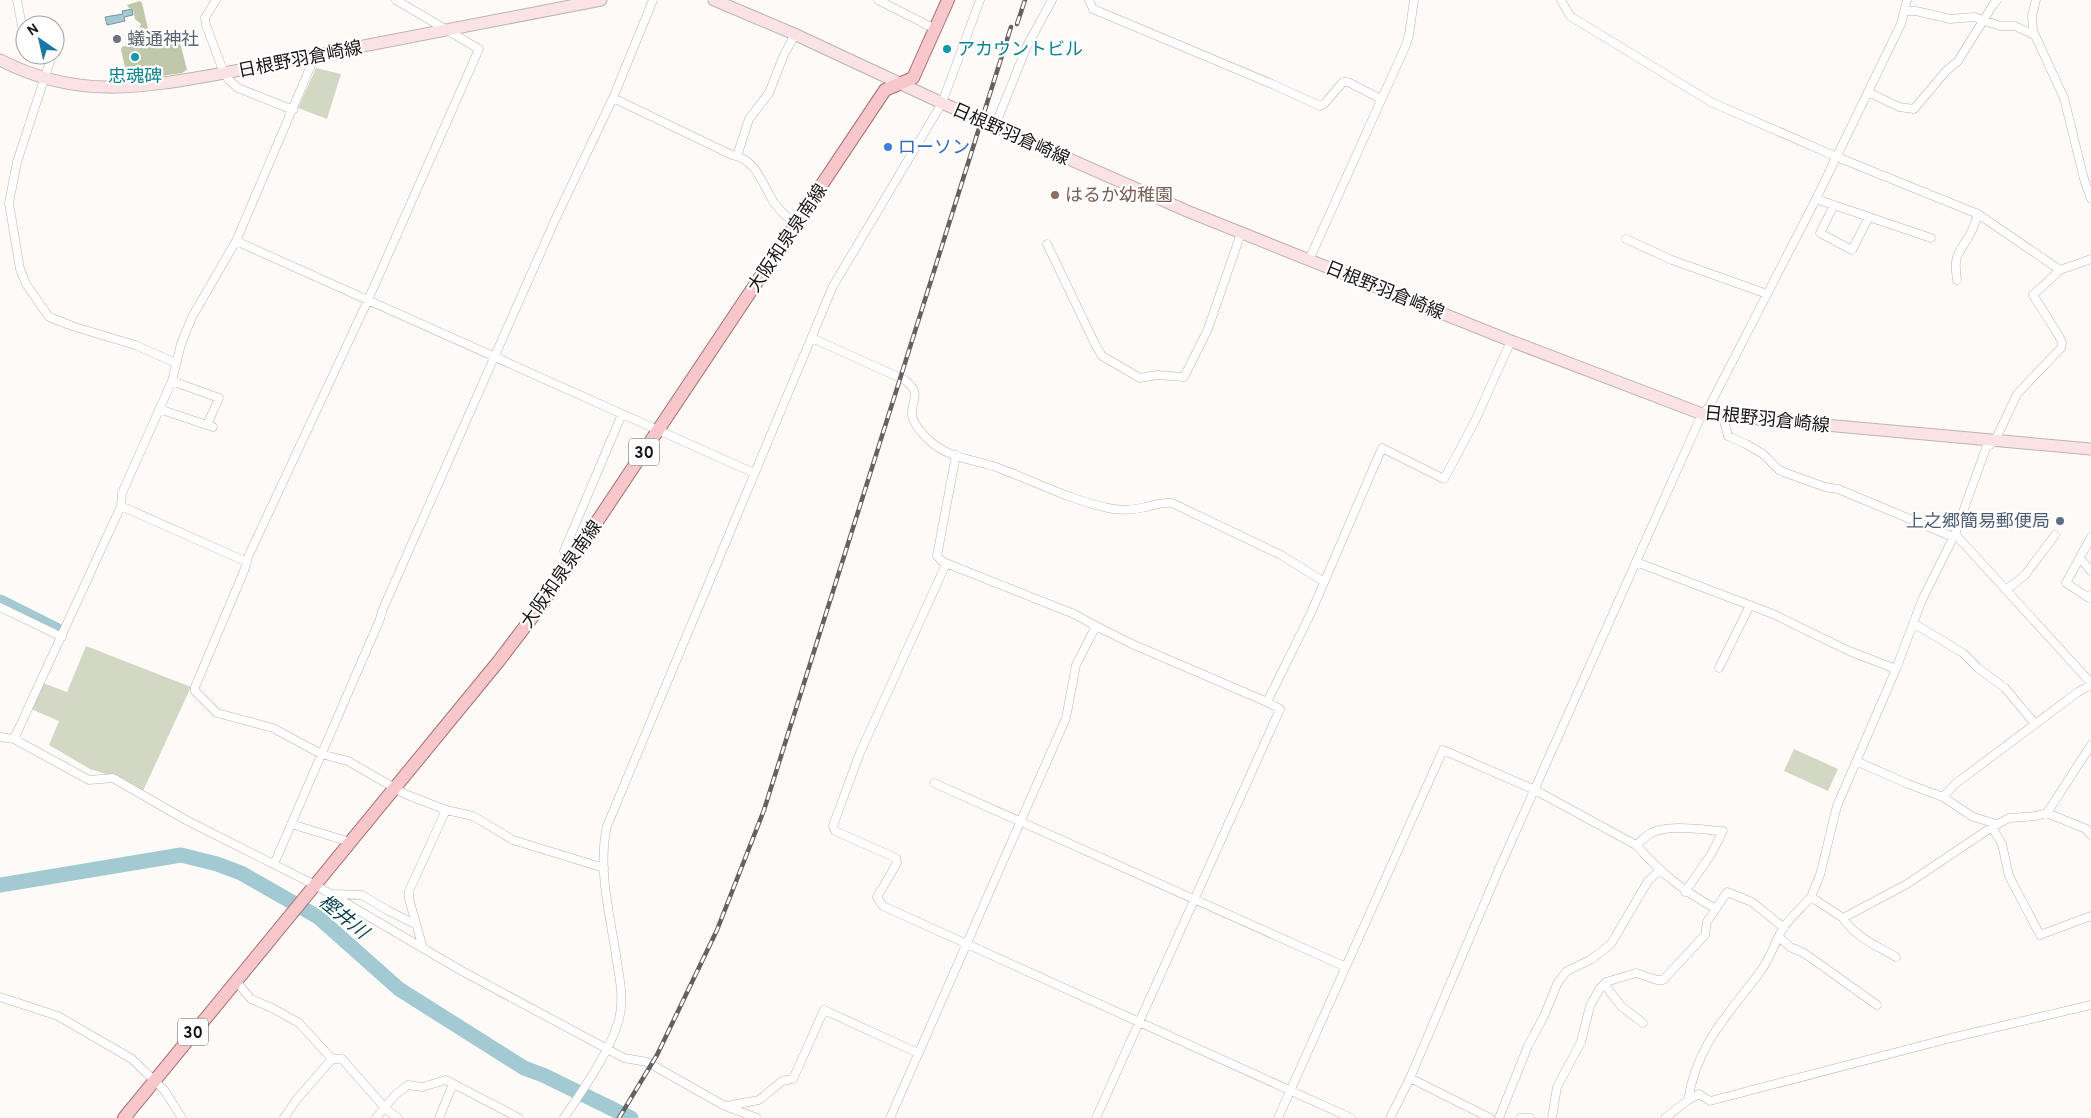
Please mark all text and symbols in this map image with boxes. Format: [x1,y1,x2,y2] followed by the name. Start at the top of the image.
[15,15,65,65] north arrow
[25,21,42,40] text: N
[127,29,199,52] place label: 蟻通神社
[111,33,123,45] marker: 蟻通神社
[236,37,364,84] street label: 日根野羽倉崎線
[957,39,1083,62] place label: アカウントビル
[941,43,953,55] marker: アカウントビル
[129,51,141,63] marker: 忠魂碑
[108,66,162,89] place label: 忠魂碑
[948,99,1073,172] street label: 日根野羽倉崎線
[898,137,970,160] place label: ローソン
[882,141,894,153] marker: ローソン
[743,180,833,297] street label: 大阪和泉泉南線
[1065,185,1173,208] place label: はるか幼稚園
[1049,189,1061,201] marker: はるか幼稚園
[1322,257,1447,326] street label: 日根野羽倉崎線
[1703,402,1831,439] street label: 日根野羽倉崎線
[629,438,659,466] road number: 30
[1906,511,2050,534] place label: 上之郷簡易郵便局
[2054,515,2066,527] marker: 上之郷簡易郵便局
[517,517,608,633] street label: 大阪和泉泉南線
[313,890,374,946] water label: 樫井川
[178,1019,208,1046] road number: 30

